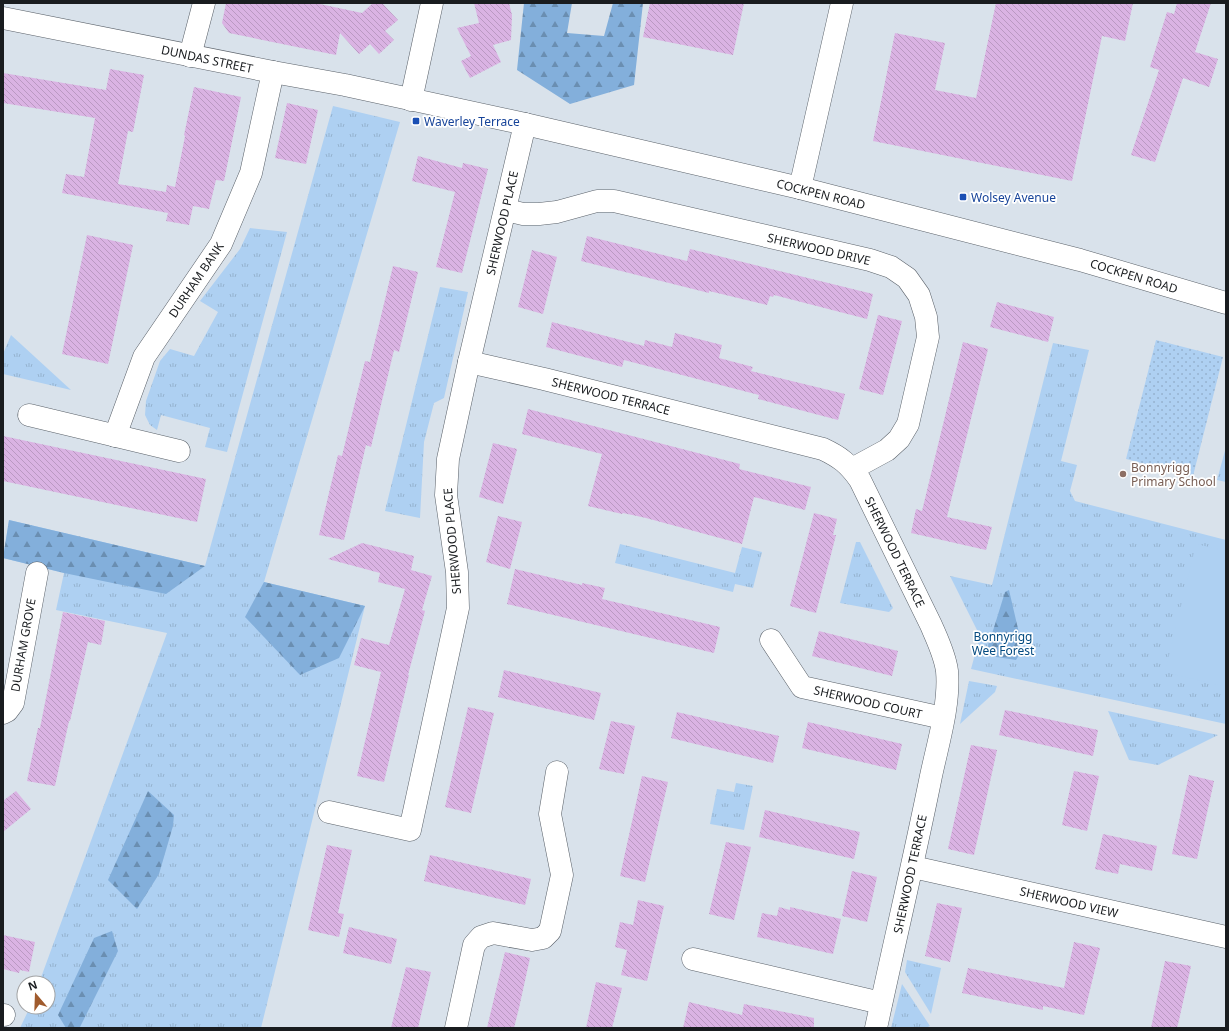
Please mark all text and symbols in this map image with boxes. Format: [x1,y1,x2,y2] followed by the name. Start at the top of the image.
[160,41,255,77] street label: DUNDAS STREET
[424,113,520,130] place label: Waverley Terrace
[411,116,421,126] marker: Waverley Terrace
[482,169,522,277] street label: SHERWOOD PLACE
[775,175,867,213] street label: COCKPEN ROAD
[971,189,1056,206] place label: Wolsey Avenue
[958,192,968,202] marker: Wolsey Avenue
[766,229,872,269] street label: SHERWOOD DRIVE
[164,238,228,321] street label: DURHAM BANK
[1088,255,1180,297] street label: COCKPEN ROAD
[550,373,672,419] street label: SHERWOOD TERRACE
[1131,459,1216,490] place label: Bonnyrigg Primary School
[1118,469,1128,479] marker: Bonnyrigg Primary School
[439,487,465,595] street label: SHERWOOD PLACE
[861,494,929,610] street label: SHERWOOD TERRACE
[6,597,40,693] street label: DURHAM GROVE
[972,628,1035,659] park label: Bonnyrigg Wee Forest
[812,681,924,723] street label: SHERWOOD COURT
[889,813,931,935] street label: SHERWOOD TERRACE
[1018,882,1120,922] street label: SHERWOOD VIEW
[16,975,56,1015] north arrow
[26,977,39,994] text: N

